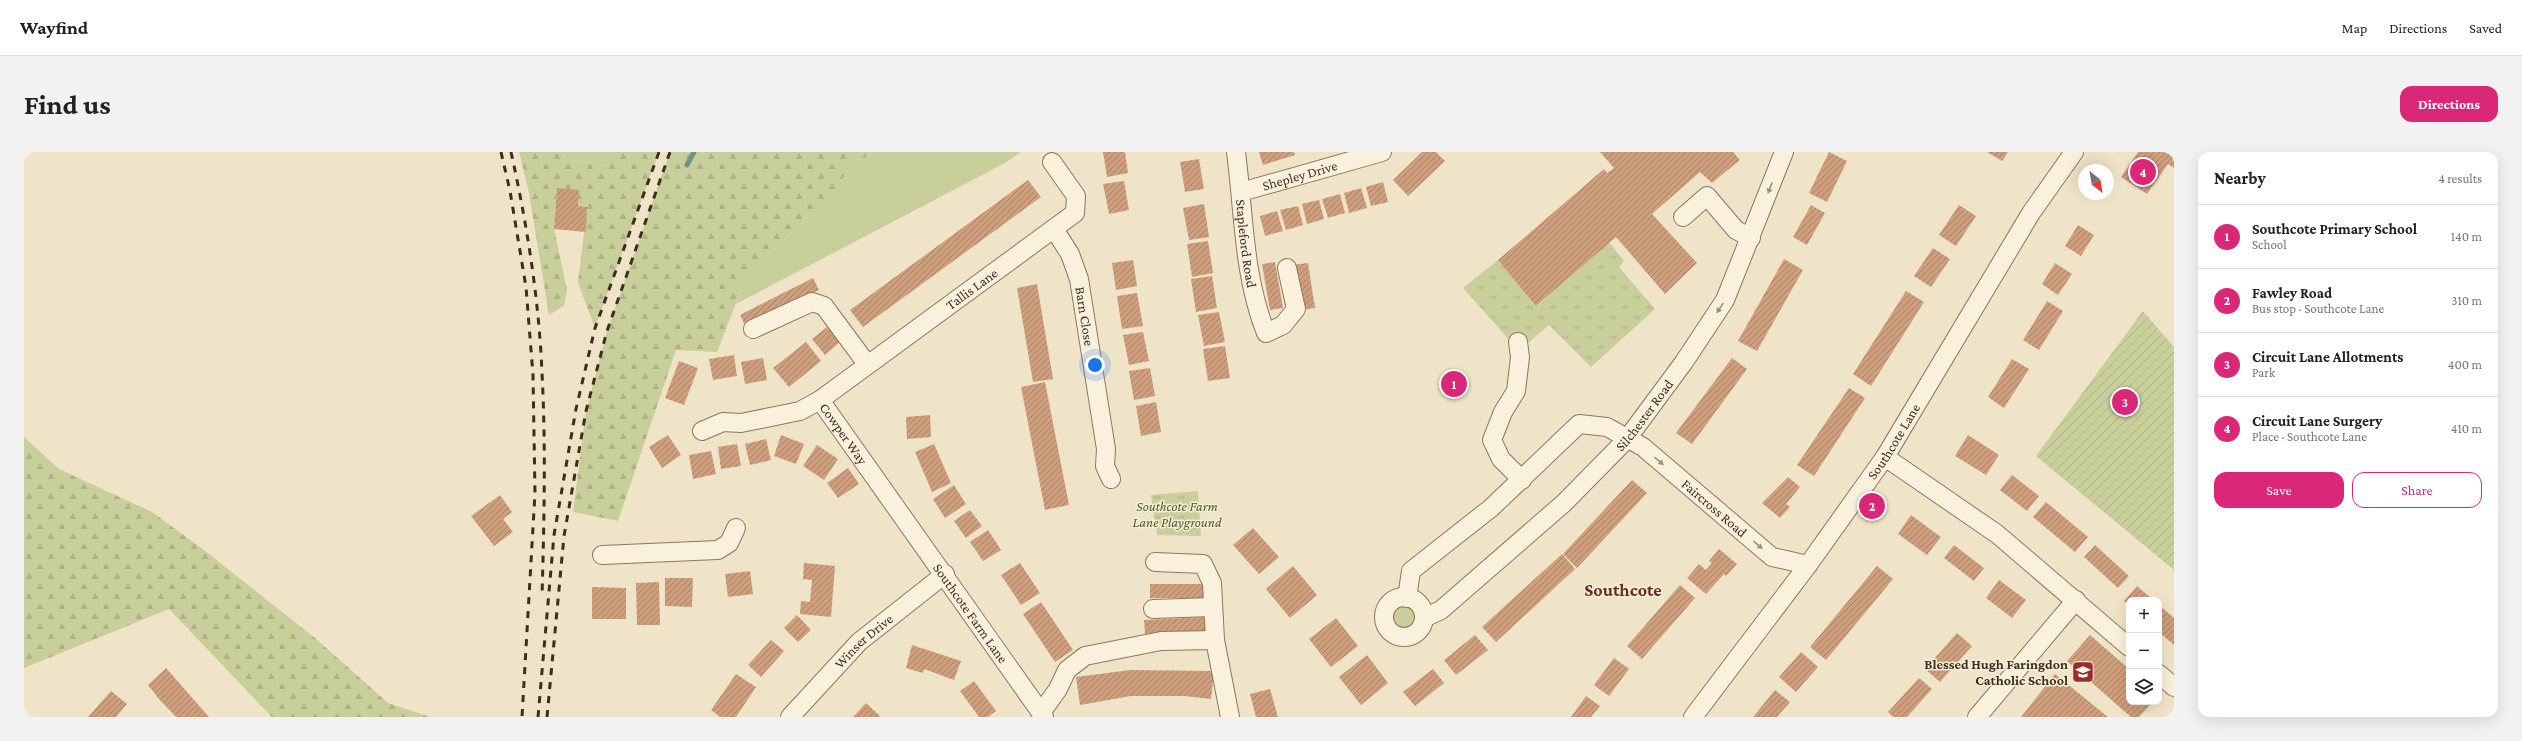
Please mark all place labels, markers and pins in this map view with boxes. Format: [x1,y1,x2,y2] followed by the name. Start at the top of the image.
[2130,157,2156,187] pin: 4
[1441,369,1467,399] pin: 1
[2112,387,2138,417] pin: 3
[1859,491,1885,521] pin: 2
[1924,656,2068,688] place label: Blessed Hugh Faringdon Catholic School
[2070,659,2096,685] school or university icon: Blessed Hugh Faringdon Catholic School

